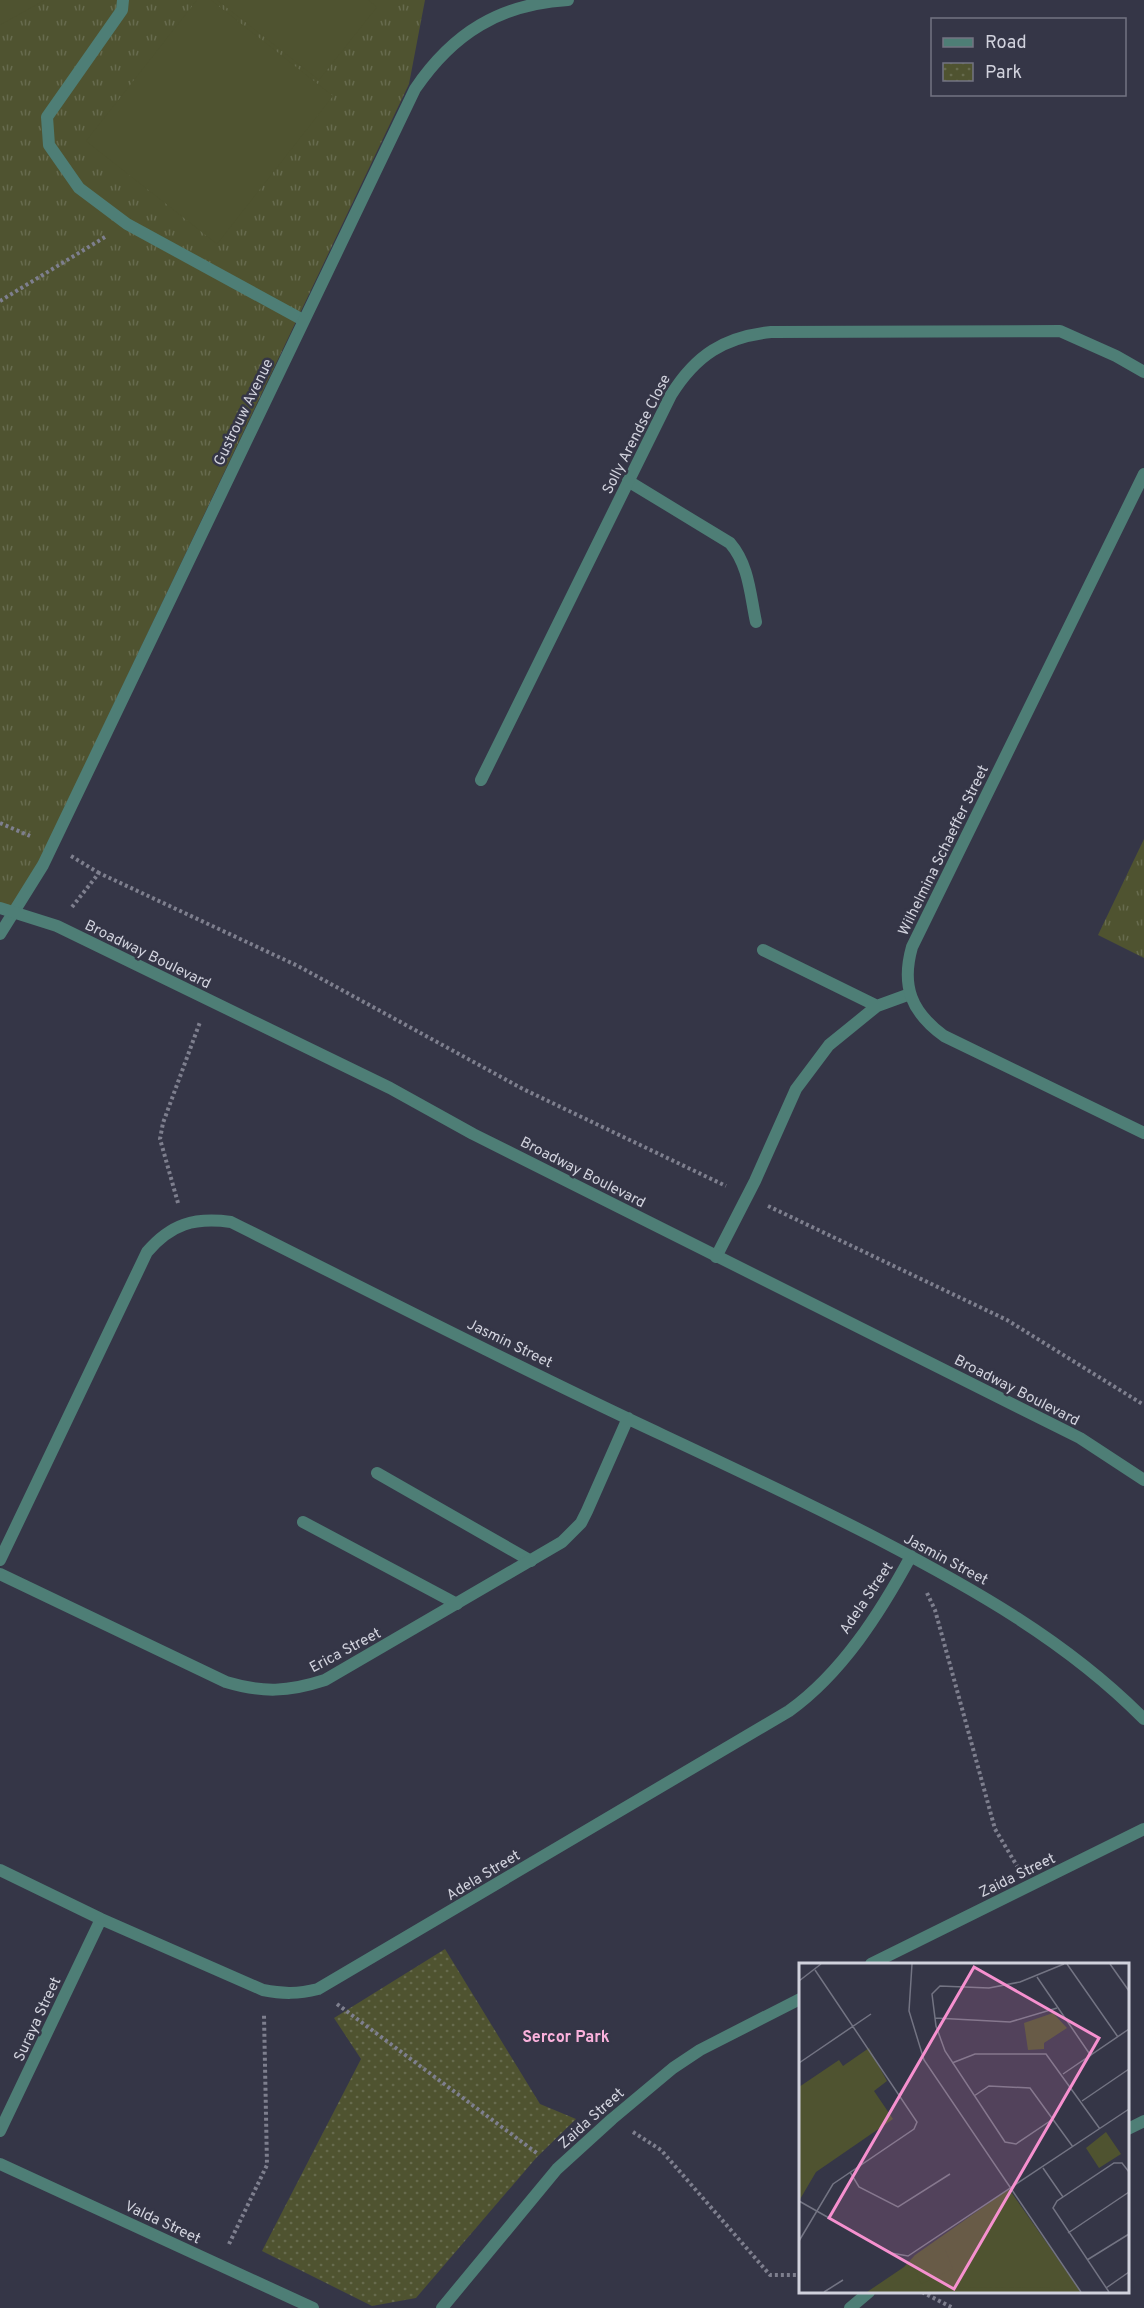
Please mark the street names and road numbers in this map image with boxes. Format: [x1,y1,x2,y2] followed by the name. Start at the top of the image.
[210,356,278,469] street label: Gustrouw Avenue
[599,372,676,498] street label: Solly Arendse Close
[895,762,994,939] street label: Wilhelmina Schaeffer Street
[81,917,214,994] street label: Broadway Boulevard
[516,1134,648,1213] street label: Broadway Boulevard
[463,1315,555,1373] street label: Jasmin Street
[950,1352,1082,1431] street label: Broadway Boulevard
[900,1530,991,1591] street label: Jasmin Street
[836,1559,898,1639] street label: Adela Street
[307,1624,385,1678] street label: Erica Street
[443,1847,524,1906] street label: Adela Street
[976,1850,1059,1903] street label: Zaida Street
[10,1974,66,2065] street label: Suraya Street
[555,2084,629,2154] street label: Zaida Street
[121,2197,203,2249] street label: Valda Street

